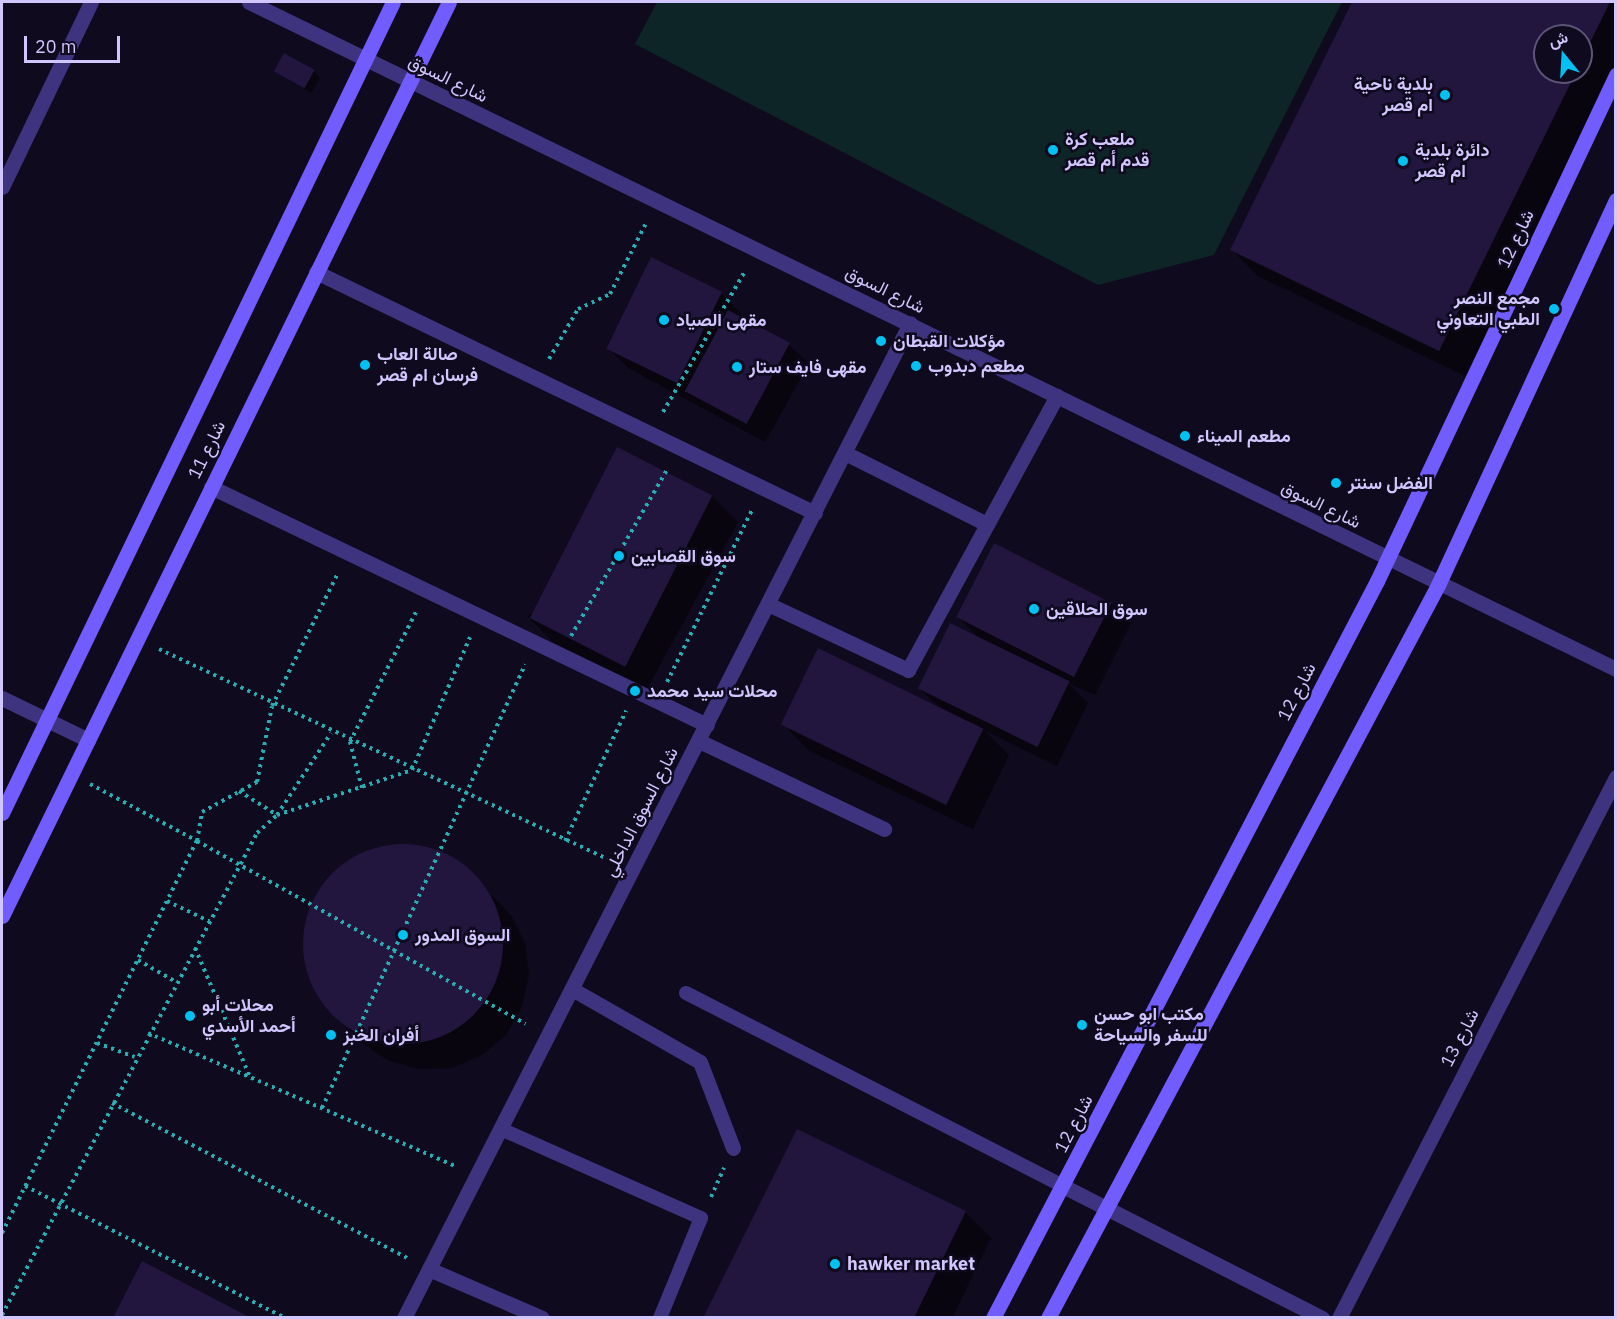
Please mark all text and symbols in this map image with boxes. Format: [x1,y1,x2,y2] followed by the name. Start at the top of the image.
[27,24,123,62] scale bar
[1533,24,1593,84] north arrow
[1546,26,1570,51] text: ش
[35,35,77,58] text: 20 m
[405,51,491,107] street label: شارع السوق
[1354,74,1433,116] place label: بلدية ناحية ام قصر
[1438,88,1452,102] marker: بلدية ناحية ام قصر
[1065,129,1149,172] place label: ملعب كرة قدم أم قصر
[1415,140,1489,182] place label: دائرة بلدية ام قصر
[1046,143,1060,157] marker: ملعب كرة قدم أم قصر
[1396,154,1410,168] marker: دائرة بلدية ام قصر
[1493,206,1539,272] street label: شارع 12
[842,262,928,318] street label: شارع السوق
[1436,288,1540,330] place label: مجمع النصر الطبي التعاوني
[1545,300,1563,318] marker: مجمع النصر الطبي التعاوني
[676,309,767,331] place label: مقهى الصياد
[657,313,671,327] marker: مقهى الصياد
[893,330,1005,352] place label: مؤكلات القبطان
[874,334,888,348] marker: مؤكلات القبطان
[377,344,478,386] place label: صالة العاب فرسان ام قصر
[928,355,1025,377] place label: مطعم دبدوب
[749,356,867,378] place label: مقهى فايف ستار
[358,358,372,372] marker: صالة العاب فرسان ام قصر
[909,359,923,373] marker: مطعم دبدوب
[730,360,744,374] marker: مقهى فايف ستار
[184,417,230,483] street label: شارع 11
[1197,425,1291,447] place label: مطعم الميناء
[1178,429,1192,443] marker: مطعم الميناء
[1348,472,1433,494] place label: الفضل سنتر
[1329,476,1343,490] marker: الفضل سنتر
[1278,477,1364,533] street label: شارع السوق
[631,545,736,567] place label: سوق القصابين
[612,549,626,563] marker: سوق القصابين
[1046,598,1148,620] place label: سوق الحلاقين
[1027,602,1041,616] marker: سوق الحلاقين
[1273,659,1321,725] street label: شارع 12
[647,680,777,702] place label: محلات سيد محمد
[628,684,642,698] marker: محلات سيد محمد
[599,744,683,880] street label: شارع السوق الداخلي
[415,924,511,946] place label: السوق المدور
[396,928,410,942] marker: السوق المدور
[202,995,296,1038] place label: محلات أبو أحمد الأسدي
[1094,1004,1208,1046] place label: مكتب ابو حسن للسفر والسياحة
[1436,1005,1484,1071] street label: شارع 13
[183,1009,197,1023] marker: محلات أبو أحمد الأسدي
[1075,1018,1089,1032] marker: مكتب ابو حسن للسفر والسياحة
[343,1024,419,1046] place label: أفران الخبز
[324,1028,338,1042] marker: أفران الخبز
[1050,1091,1098,1157] street label: شارع 12
[847,1253,975,1275] place label: hawker market
[828,1257,842,1271] marker: hawker market

